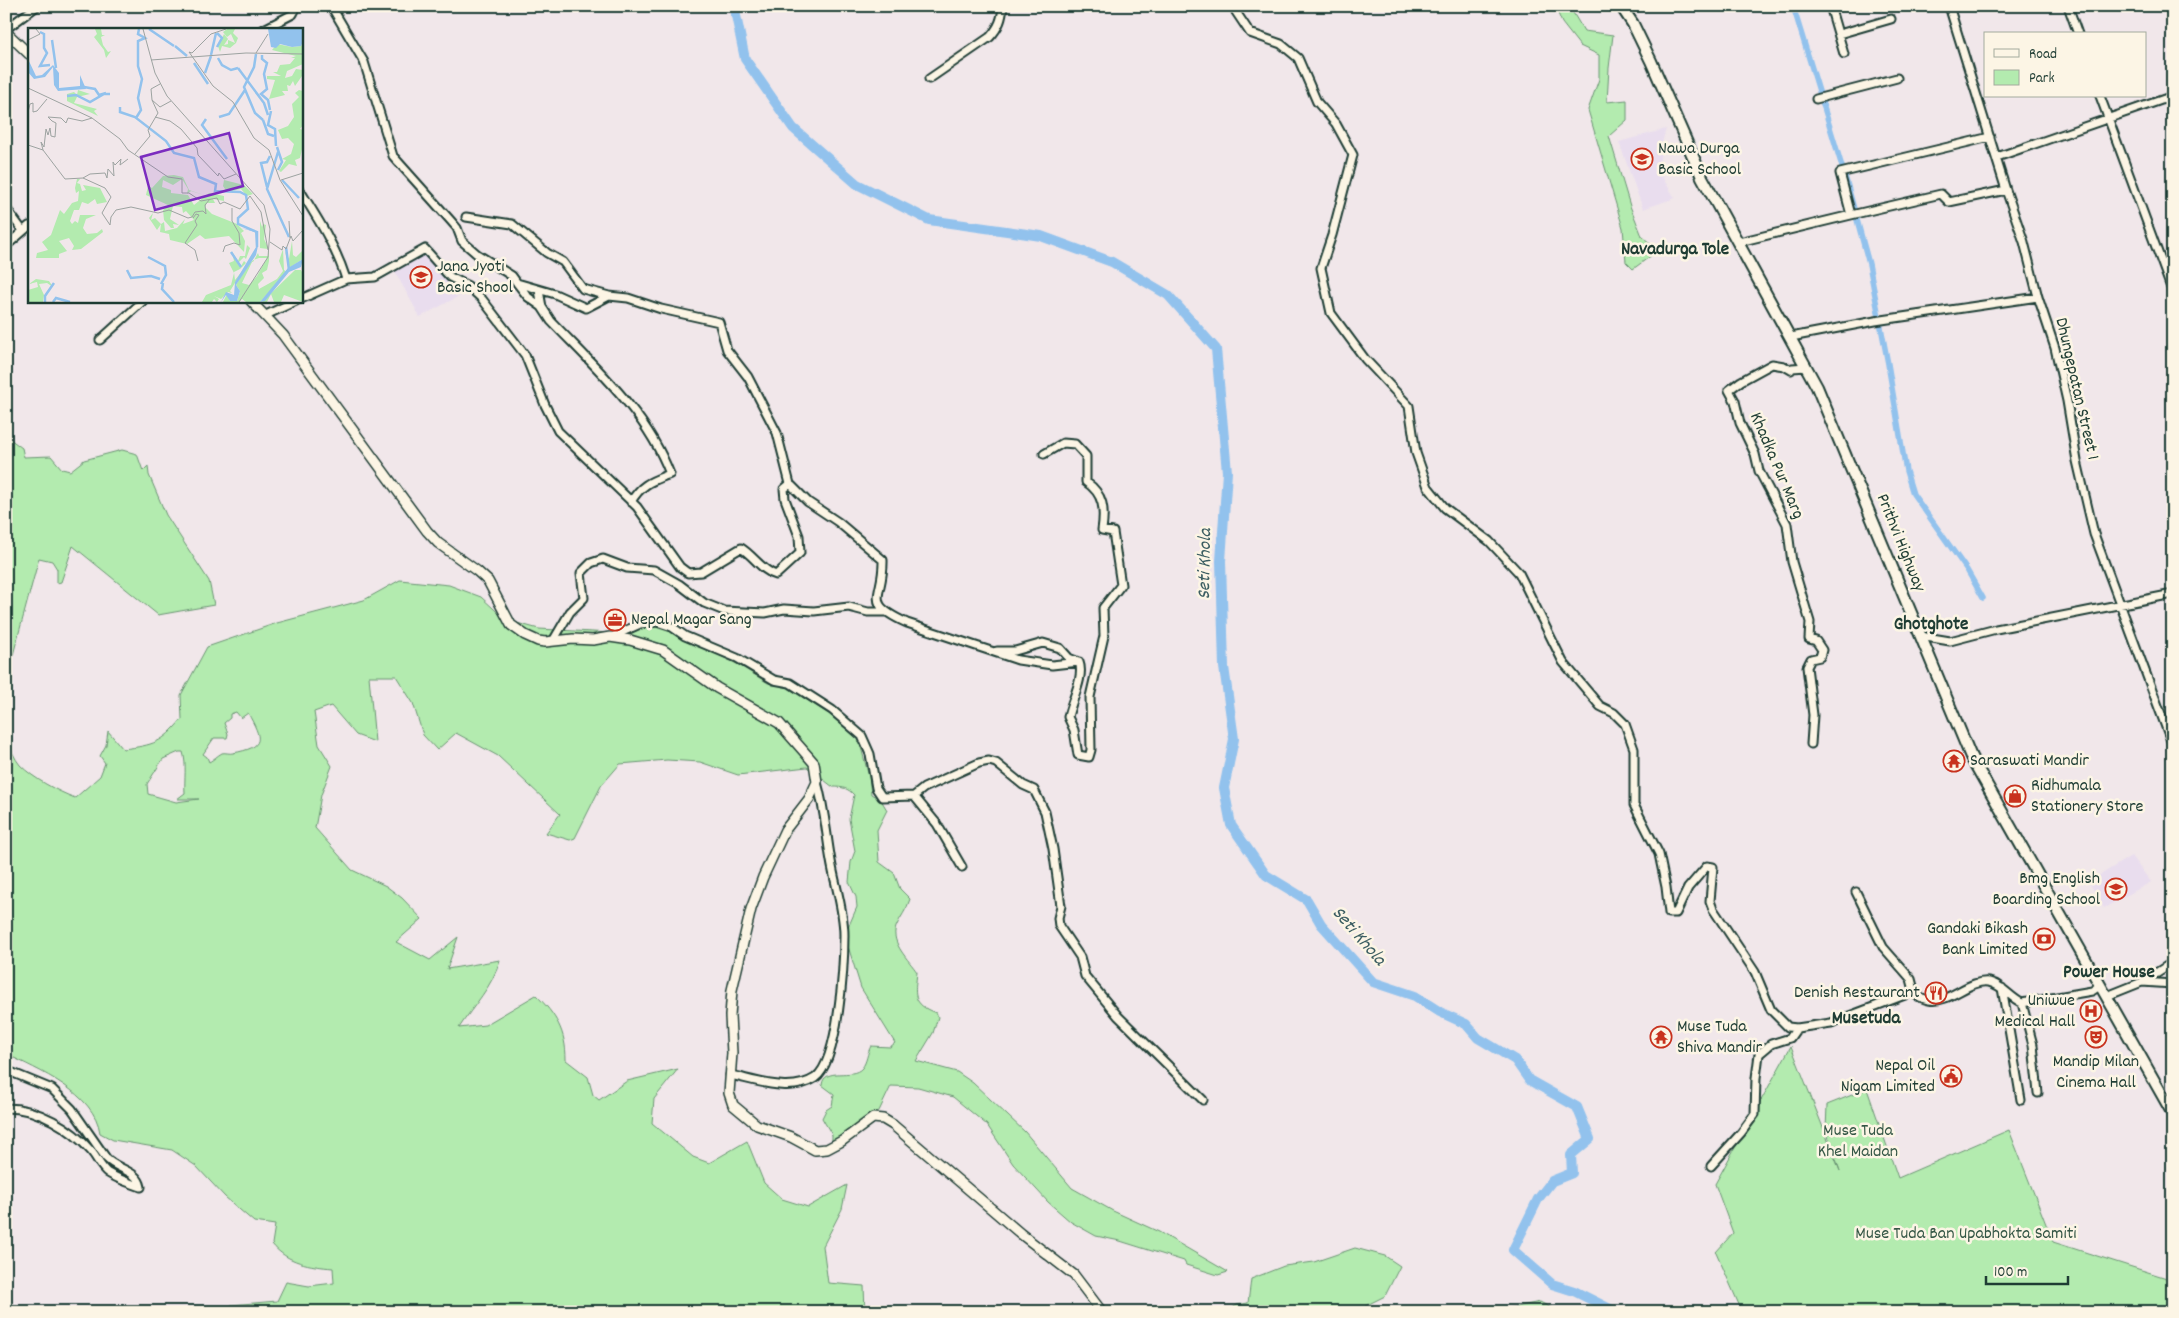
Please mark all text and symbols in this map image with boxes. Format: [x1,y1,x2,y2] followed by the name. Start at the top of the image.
[28,28,302,302] inset map
[1984,32,2146,98] legend
[2029,44,2057,66] text: Road
[2029,68,2055,90] text: Park
[1658,137,1742,183] place label: Nawa Durga Basic School
[1630,147,1654,171] school or university icon: Nawa Durga Basic School
[1621,237,1729,264] district label: Navadurga Tole
[437,255,513,301] place label: Jana Jyoti Basic Shool
[409,265,433,289] school or university icon: Jana Jyoti Basic Shool
[2047,315,2105,463] street label: Dhungepatan Street 1
[1742,409,1810,523] street label: Khadka Pur Marg
[1869,490,1931,597] street label: Prithvi Highway
[1192,527,1220,600] water label: Seti Khola
[603,608,627,632] office icon: Nepal Magar Sang
[631,608,752,633] place label: Nepal Magar Sang
[1894,612,1968,639] district label: Ghotghote
[1942,749,1966,773] temple icon: Saraswati Mandir
[1970,749,2089,774] place label: Saraswati Mandir
[2031,774,2144,820] place label: Ridhumala Stationery Store
[2003,784,2027,808] shop icon: Ridhumala Stationery Store
[1993,867,2101,913] place label: Bmg English Boarding School
[2104,877,2128,901] school or university icon: Bmg English Boarding School
[1325,901,1392,973] water label: Seti Khola
[1927,917,2028,963] place label: Gandaki Bikash Bank Limited
[2032,927,2056,951] bank icon: Gandaki Bikash Bank Limited
[2063,960,2155,987] district label: Power House
[1794,981,1920,1006] place label: Denish Restaurant
[1924,981,1948,1005] restaurant icon: Denish Restaurant
[1994,989,2076,1035] place label: Uniwue Medical Hall
[2079,999,2103,1023] hospital icon: Uniwue Medical Hall
[1832,1006,1901,1033] district label: Musetuda
[1677,1015,1763,1061] place label: Muse Tuda Shiva Mandir
[1649,1025,1673,1049] temple icon: Muse Tuda Shiva Mandir
[2084,1025,2108,1049] theatre icon: Mandip Milan Cinema Hall
[2053,1050,2139,1096] place label: Mandip Milan Cinema Hall
[1841,1054,1936,1100] place label: Nepal Oil Nigam Limited
[1939,1064,1963,1088] public building icon: Nepal Oil Nigam Limited
[1818,1119,1898,1165] park label: Muse Tuda Khel Maidan
[1855,1222,2077,1247] park label: Muse Tuda Ban Upabhokta Samiti
[1986,1253,2069,1285] scale bar
[1994,1262,2027,1284] text: 100 m

